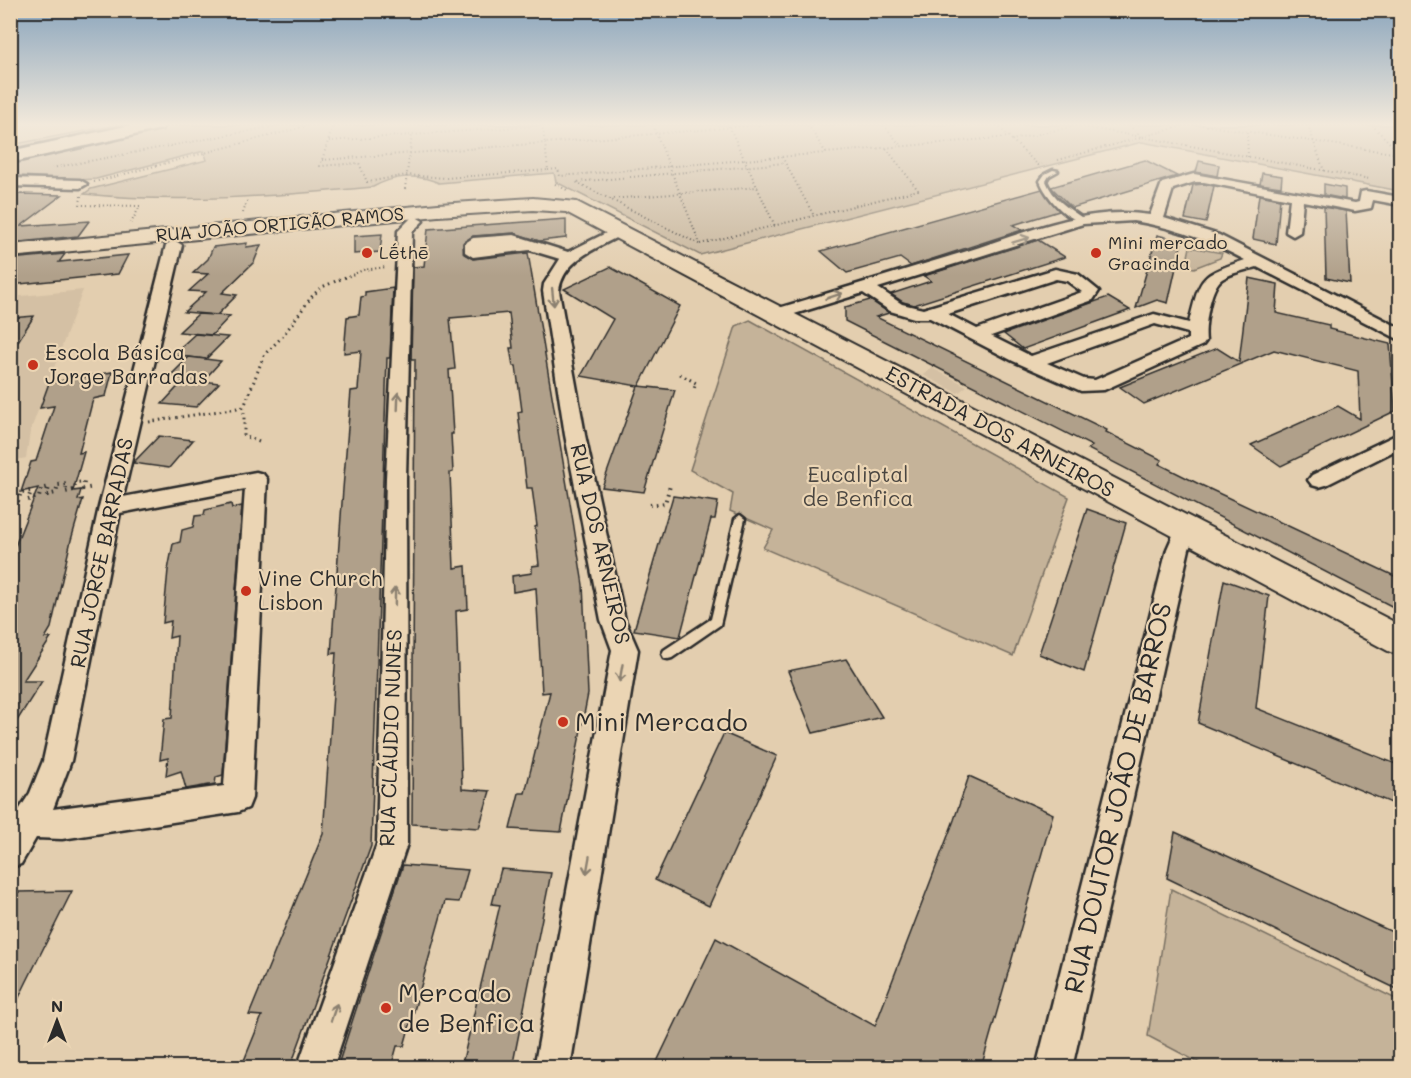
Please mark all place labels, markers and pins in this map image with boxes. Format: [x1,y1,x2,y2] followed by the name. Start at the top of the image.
[1108,230,1228,275] place label: Mini mercado Gracinda
[379,240,429,264] place label: Lḗthē
[360,246,374,260] marker: Lḗthē
[1089,246,1103,260] marker: Mini mercado Gracinda
[45,338,208,389] place label: Escola Básica Jorge Barradas
[26,358,40,372] marker: Escola Básica Jorge Barradas
[258,564,382,615] place label: Vine Church Lisbon
[239,584,253,598] marker: Vine Church Lisbon
[575,704,748,738] place label: Mini Mercado
[556,715,570,729] marker: Mini Mercado
[398,975,535,1039] place label: Mercado de Benfica
[379,1001,393,1015] marker: Mercado de Benfica

